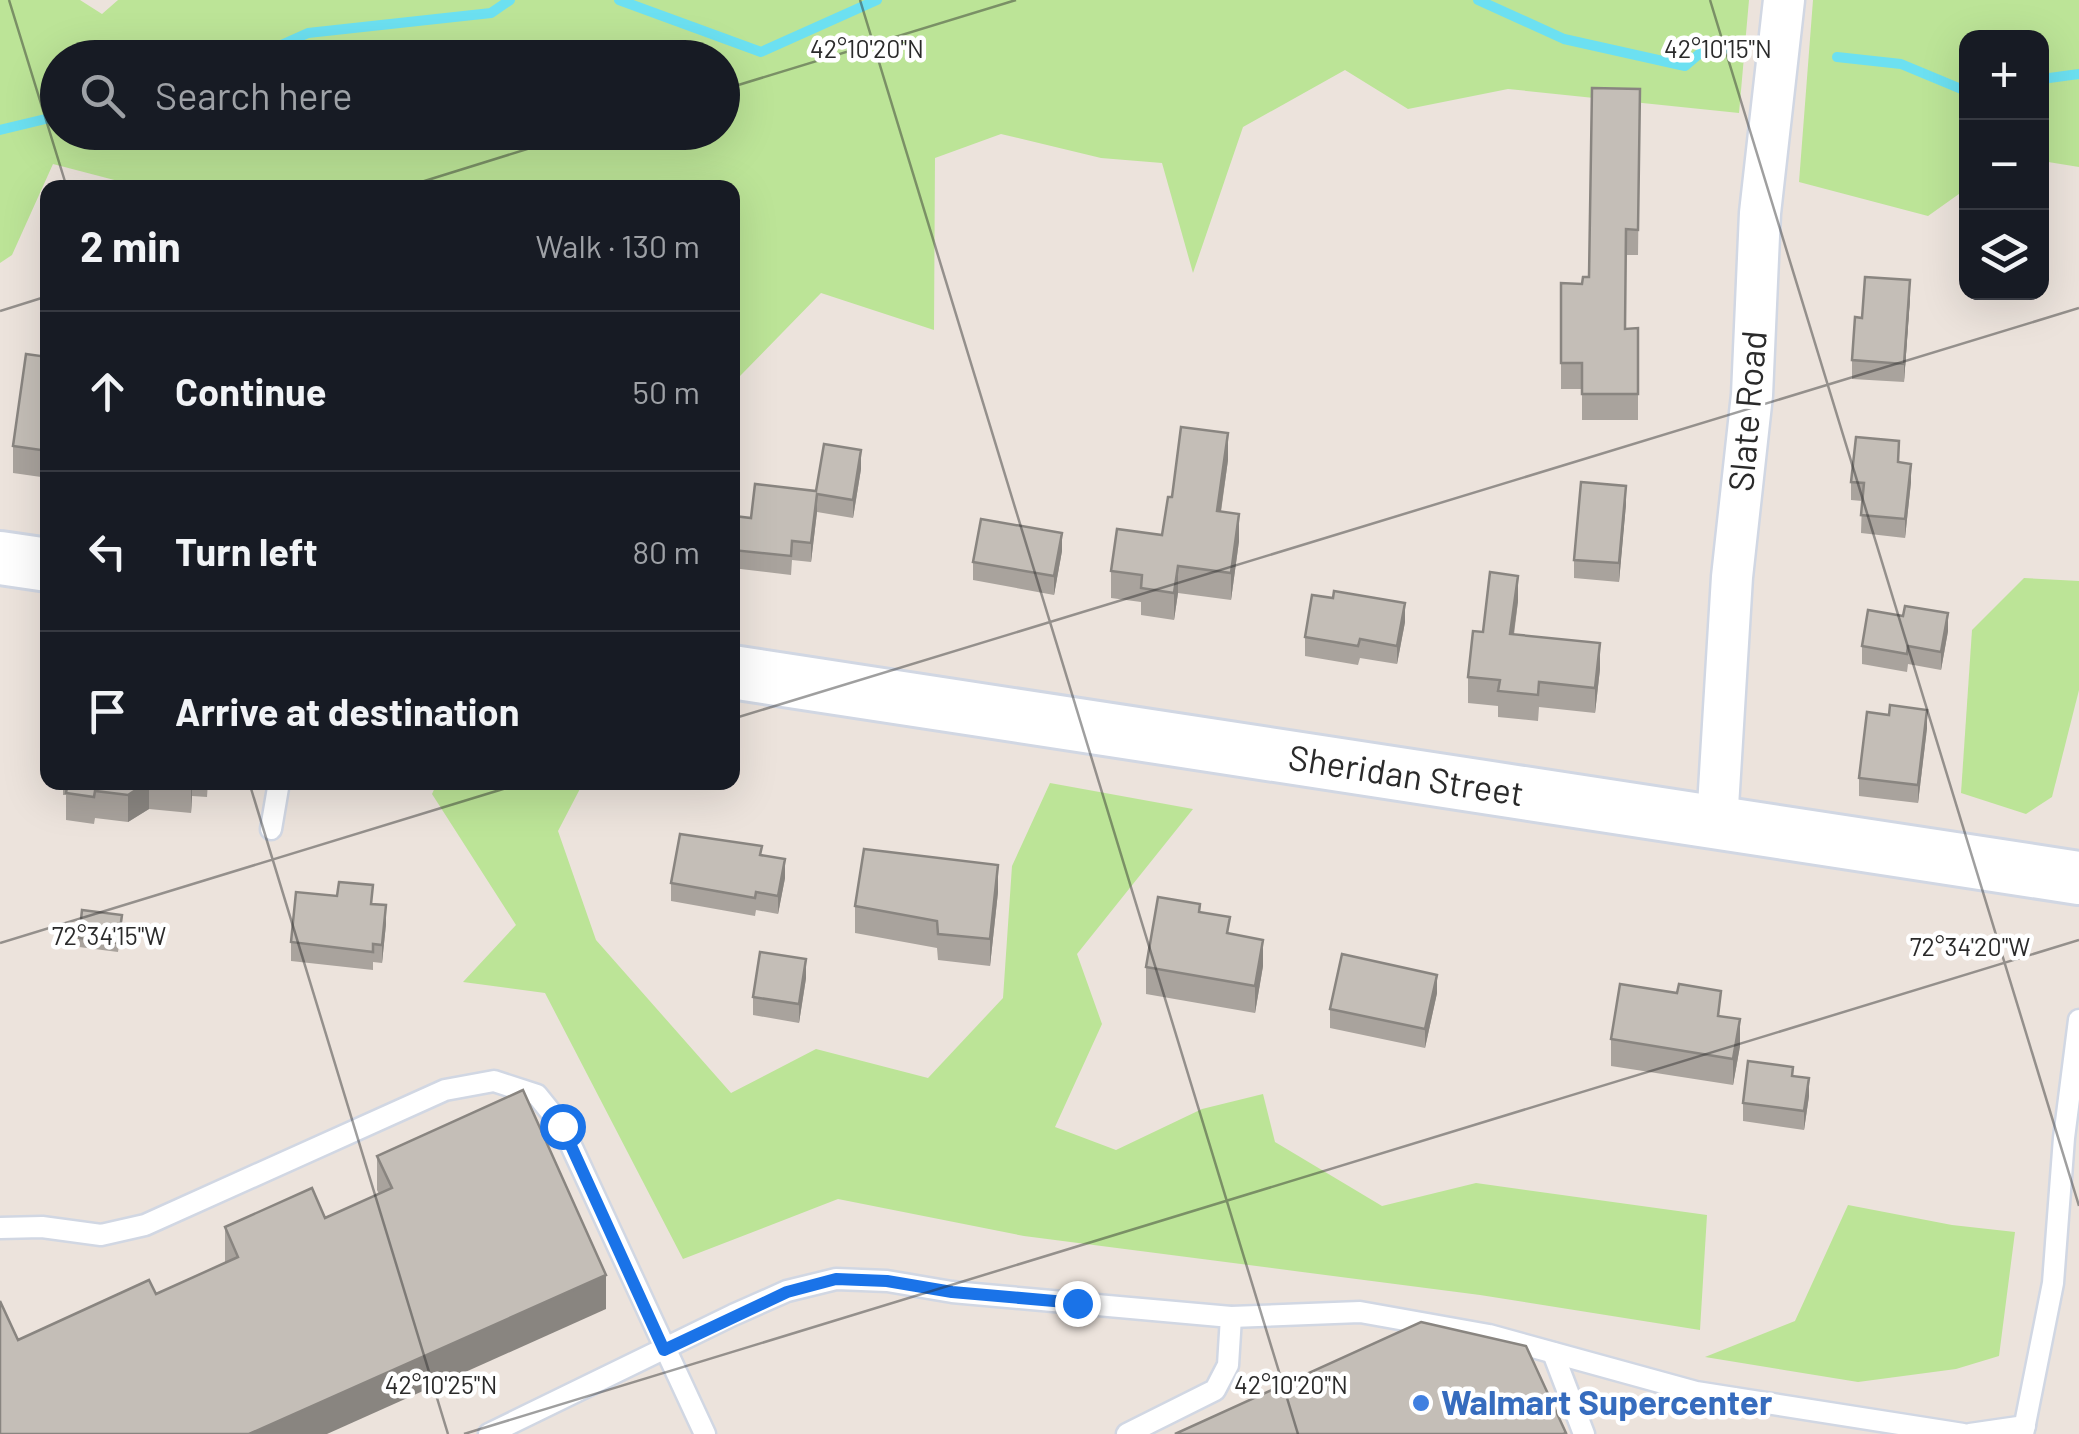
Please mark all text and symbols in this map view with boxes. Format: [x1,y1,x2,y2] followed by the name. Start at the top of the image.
[1959,30,2049,300] map controls
[1959,30,2049,120] button: +
[810,33,924,63] text: 42°10'20"N
[1664,33,1772,63] text: 42°10'15"N
[40,40,740,150] search box
[75,68,130,123] icon: search
[155,72,353,118] text: Search here
[1959,120,2049,210] button: −
[1959,210,2049,300] button: layers
[80,220,181,270] text: 2 min
[536,226,700,264] text: Walk · 130 m
[1718,329,1774,493] street label: Slate Road
[80,364,135,419] icon: ahead
[175,368,326,414] text: Continue
[633,372,700,410] text: 50 m
[80,524,135,579] icon: left
[175,528,318,574] text: Turn left
[632,532,700,570] text: 80 m
[80,684,135,739] icon: arrive
[175,688,520,734] text: Arrive at destination
[1286,735,1527,813] street label: Sheridan Street
[52,920,166,950] text: 72°34'15"W
[1910,931,2030,961] text: 72°34'20"W
[540,1104,586,1150] route start
[1055,1281,1101,1327] route end
[385,1369,497,1399] text: 42°10'25"N
[1234,1369,1348,1399] text: 42°10'20"N
[1441,1380,1773,1422] place label: Walmart Supercenter
[1410,1392,1432,1414] marker: Walmart Supercenter

